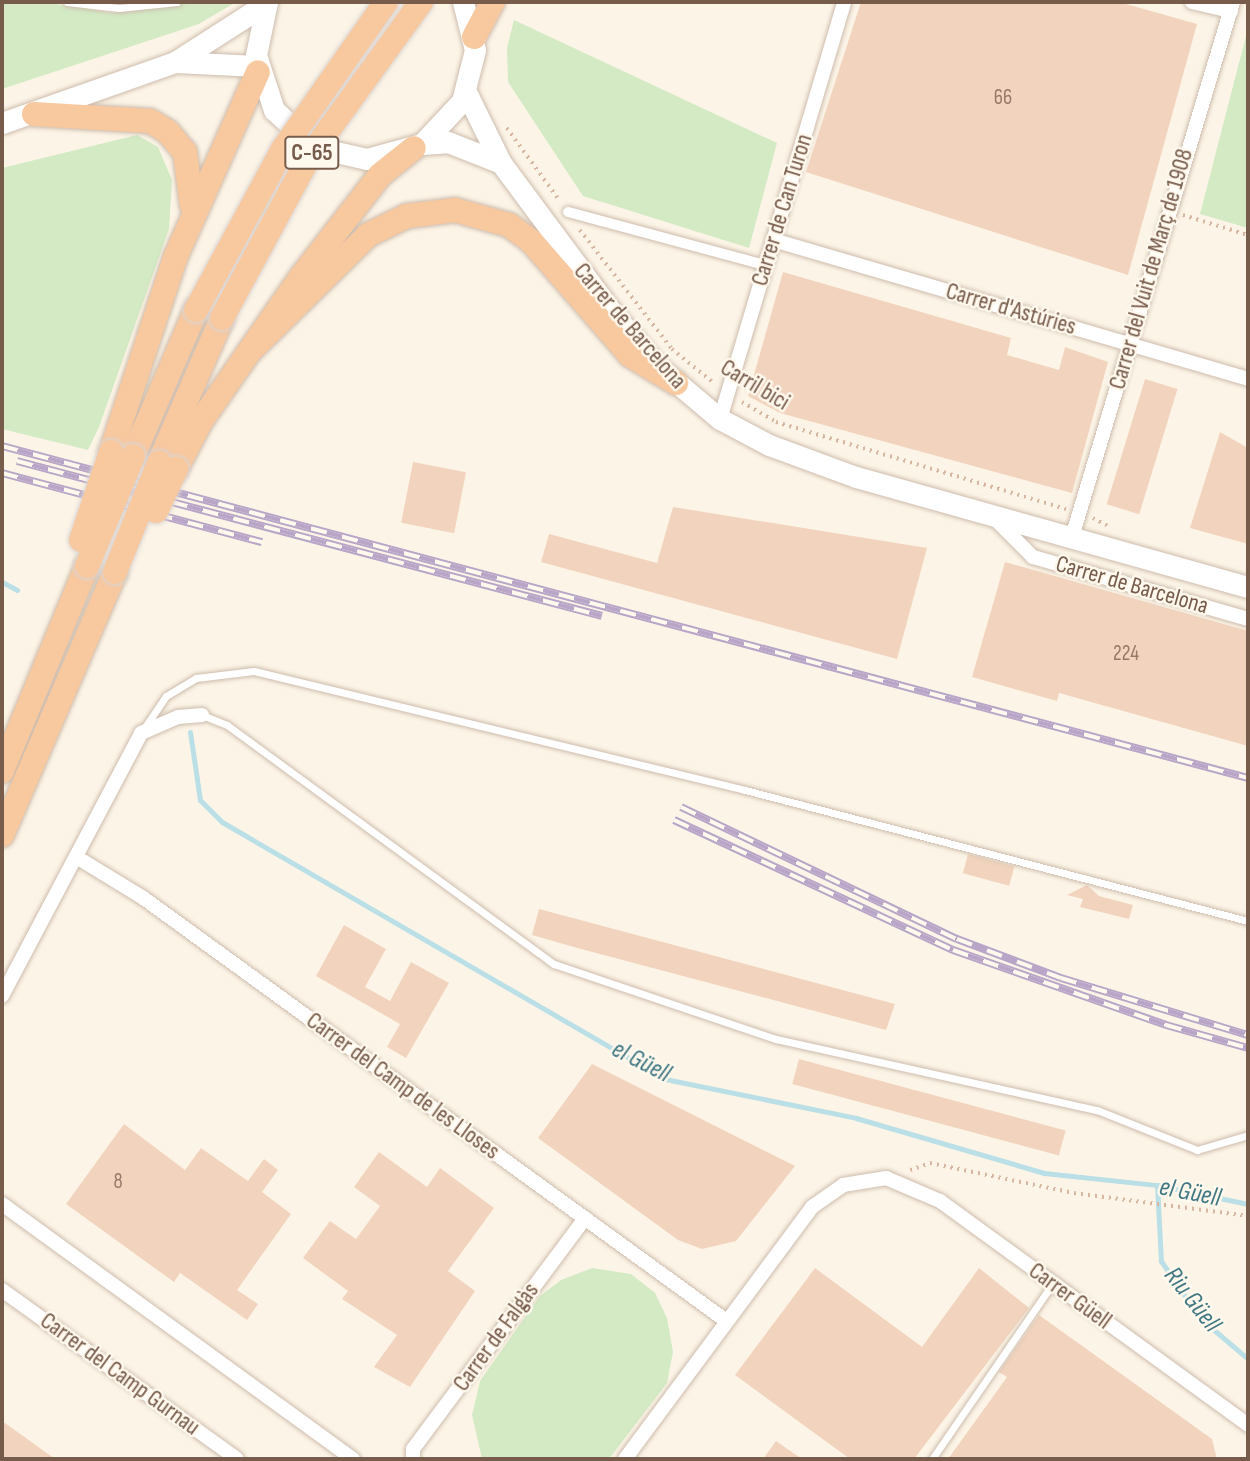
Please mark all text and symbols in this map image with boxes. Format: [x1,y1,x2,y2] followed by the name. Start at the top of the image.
[994,85,1012,111] house number: 66
[745,131,819,289] street label: Carrer de Can Turon
[284,134,340,172] road number: C-65
[1103,145,1199,393] street label: Carrer del Vuit de Març de 1908
[568,257,692,395] street label: Carrer de Barcelona
[943,277,1079,341] street label: Carrer d'Astúries
[715,353,795,417] street label: Carril bici
[1052,549,1212,621] street label: Carrer de Barcelona
[1113,641,1139,667] house number: 224
[301,1006,505,1166] street label: Carrer del Camp de les Lloses
[606,1034,676,1090] water label: el Güell
[113,1169,123,1195] house number: 8
[1157,1172,1223,1214] water label: el Güell
[1023,1256,1117,1336] street label: Carrer Güell
[1157,1261,1227,1339] water label: Riu Güell
[447,1277,545,1397] street label: Carrer de Falgàs
[35,1306,205,1442] street label: Carrer del Camp Gurnau

